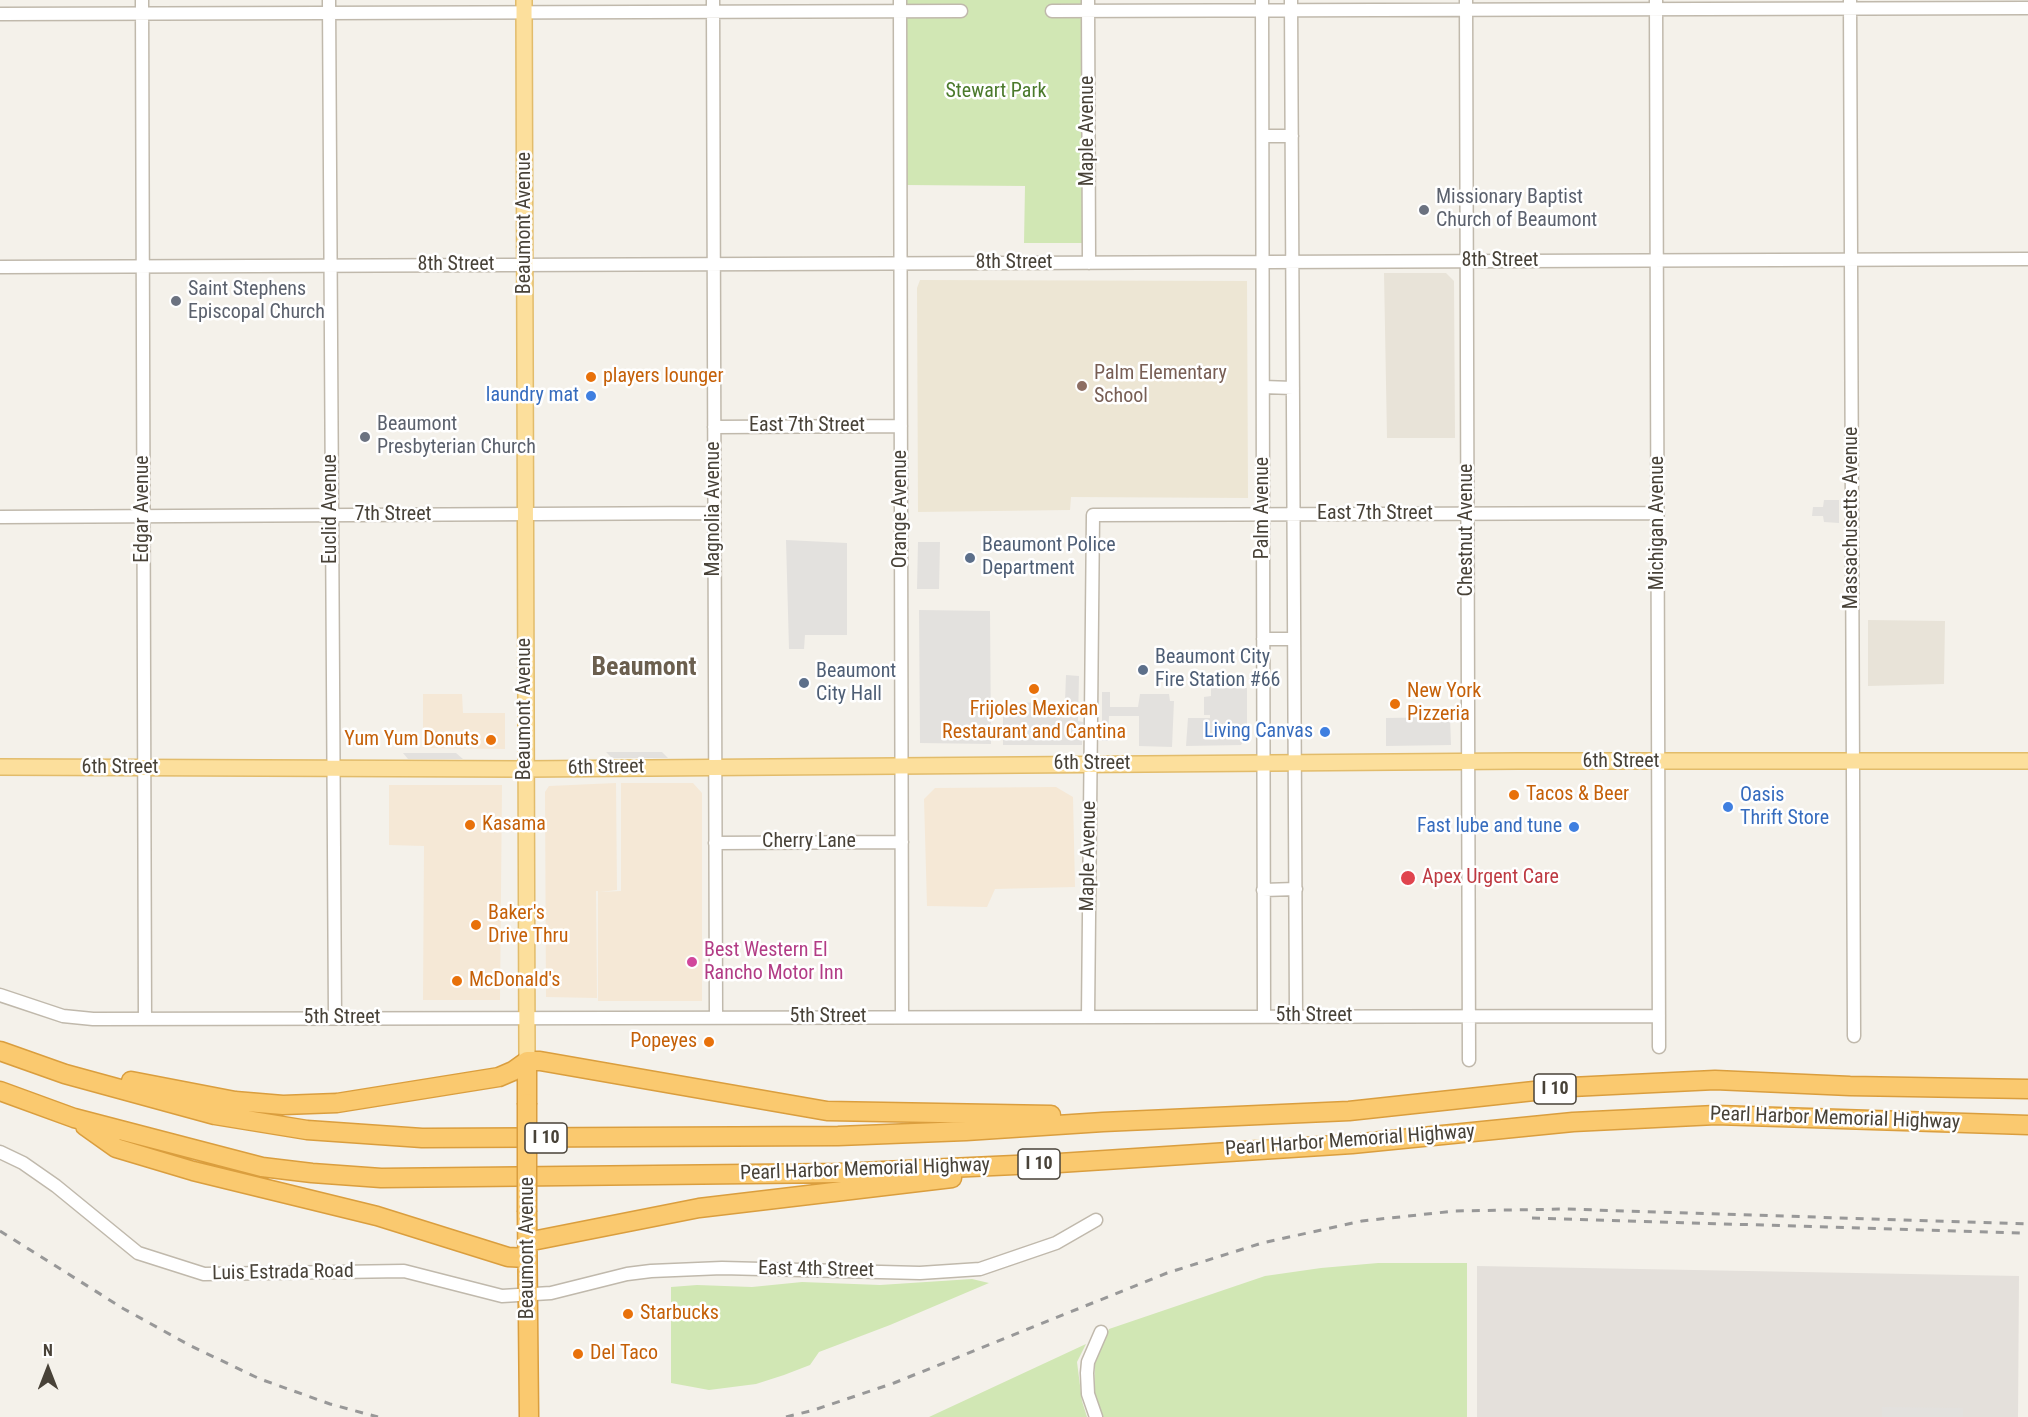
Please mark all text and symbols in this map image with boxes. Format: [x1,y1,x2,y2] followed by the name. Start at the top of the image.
[1076,76,1100,186] street label: Maple Avenue
[946,80,1046,104] park label: Stewart Park
[513,152,537,294] street label: Beaumont Avenue
[1436,186,1597,233] place label: Missionary Baptist Church of Beaumont
[1417,203,1431,217] marker: Missionary Baptist Church of Beaumont
[1462,249,1538,273] street label: 8th Street
[976,251,1052,275] street label: 8th Street
[418,253,494,277] street label: 8th Street
[188,278,325,325] place label: Saint Stephens Episcopal Church
[169,294,183,308] marker: Saint Stephens Episcopal Church
[1094,362,1227,409] place label: Palm Elementary School
[603,365,724,389] place label: players lounger
[584,370,598,384] marker: players lounger
[1075,379,1089,393] marker: Palm Elementary School
[486,384,579,408] place label: laundry mat
[584,389,598,403] marker: laundry mat
[377,413,536,460] place label: Beaumont Presbyterian Church
[749,414,865,438] street label: East 7th Street
[1840,427,1864,609] street label: Massachusetts Avenue
[358,430,372,444] marker: Beaumont Presbyterian Church
[702,441,726,577] street label: Magnolia Avenue
[889,450,913,568] street label: Orange Avenue
[319,454,343,564] street label: Euclid Avenue
[131,455,155,563] street label: Edgar Avenue
[1646,456,1670,590] street label: Michigan Avenue
[1251,457,1275,559] street label: Palm Avenue
[1455,464,1479,596] street label: Chestnut Avenue
[1317,502,1433,526] street label: East 7th Street
[355,503,431,527] street label: 7th Street
[982,534,1116,581] place label: Beaumont Police Department
[963,551,977,565] marker: Beaumont Police Department
[513,638,537,780] street label: Beaumont Avenue
[1155,646,1280,693] place label: Beaumont City Fire Station #66
[591,652,697,684] district label: Beaumont
[816,660,896,707] place label: Beaumont City Hall
[1136,663,1150,677] marker: Beaumont City Fire Station #66
[797,676,811,690] marker: Beaumont City Hall
[1407,680,1481,727] place label: New York Pizzeria
[1027,682,1041,696] marker: Frijoles Mexican Restaurant and Cantina
[1388,697,1402,711] marker: New York Pizzeria
[942,698,1126,745] place label: Frijoles Mexican Restaurant and Cantina
[1204,720,1313,744] place label: Living Canvas
[1318,725,1332,739] marker: Living Canvas
[344,728,479,752] place label: Yum Yum Donuts
[484,733,498,747] marker: Yum Yum Donuts
[1583,750,1659,774] street label: 6th Street
[1054,752,1130,776] street label: 6th Street
[567,755,645,781] street label: 6th Street
[82,756,158,780] street label: 6th Street
[1526,783,1629,807] place label: Tacos & Beer
[1740,784,1829,831] place label: Oasis Thrift Store
[1507,788,1521,802] marker: Tacos & Beer
[1076,800,1102,912] street label: Maple Avenue
[1721,800,1735,814] marker: Oasis Thrift Store
[482,813,546,837] place label: Kasama
[1417,815,1562,839] place label: Fast lube and tune
[463,818,477,832] marker: Kasama
[1567,820,1581,834] marker: Fast lube and tune
[762,830,856,854] street label: Cherry Lane
[1422,866,1559,890] place label: Apex Urgent Care
[1399,869,1417,887] marker: Apex Urgent Care
[488,902,568,949] place label: Baker's Drive Thru
[469,918,483,932] marker: Baker's Drive Thru
[704,939,843,986] place label: Best Western El Rancho Motor Inn
[685,955,699,969] marker: Best Western El Rancho Motor Inn
[469,969,560,993] place label: McDonald's
[450,974,464,988] marker: McDonald's
[1276,1004,1352,1028] street label: 5th Street
[790,1005,866,1029] street label: 5th Street
[304,1006,380,1030] street label: 5th Street
[630,1030,697,1054] place label: Popeyes
[702,1035,716,1049] marker: Popeyes
[1534,1074,1576,1104] road number: I 10
[1710,1103,1960,1135] street label: Pearl Harbor Memorial Highway
[1224,1120,1476,1162] street label: Pearl Harbor Memorial Highway
[525,1123,567,1153] road number: I 10
[1018,1149,1060,1179] road number: I 10
[740,1154,990,1186] street label: Pearl Harbor Memorial Highway
[516,1177,540,1319] street label: Beaumont Avenue
[758,1257,874,1283] street label: East 4th Street
[212,1260,354,1286] street label: Luis Estrada Road
[640,1302,719,1326] place label: Starbucks
[621,1307,635,1321] marker: Starbucks
[18,1339,78,1399] north arrow
[43,1341,53,1360] text: N
[590,1342,658,1366] place label: Del Taco
[571,1347,585,1361] marker: Del Taco

